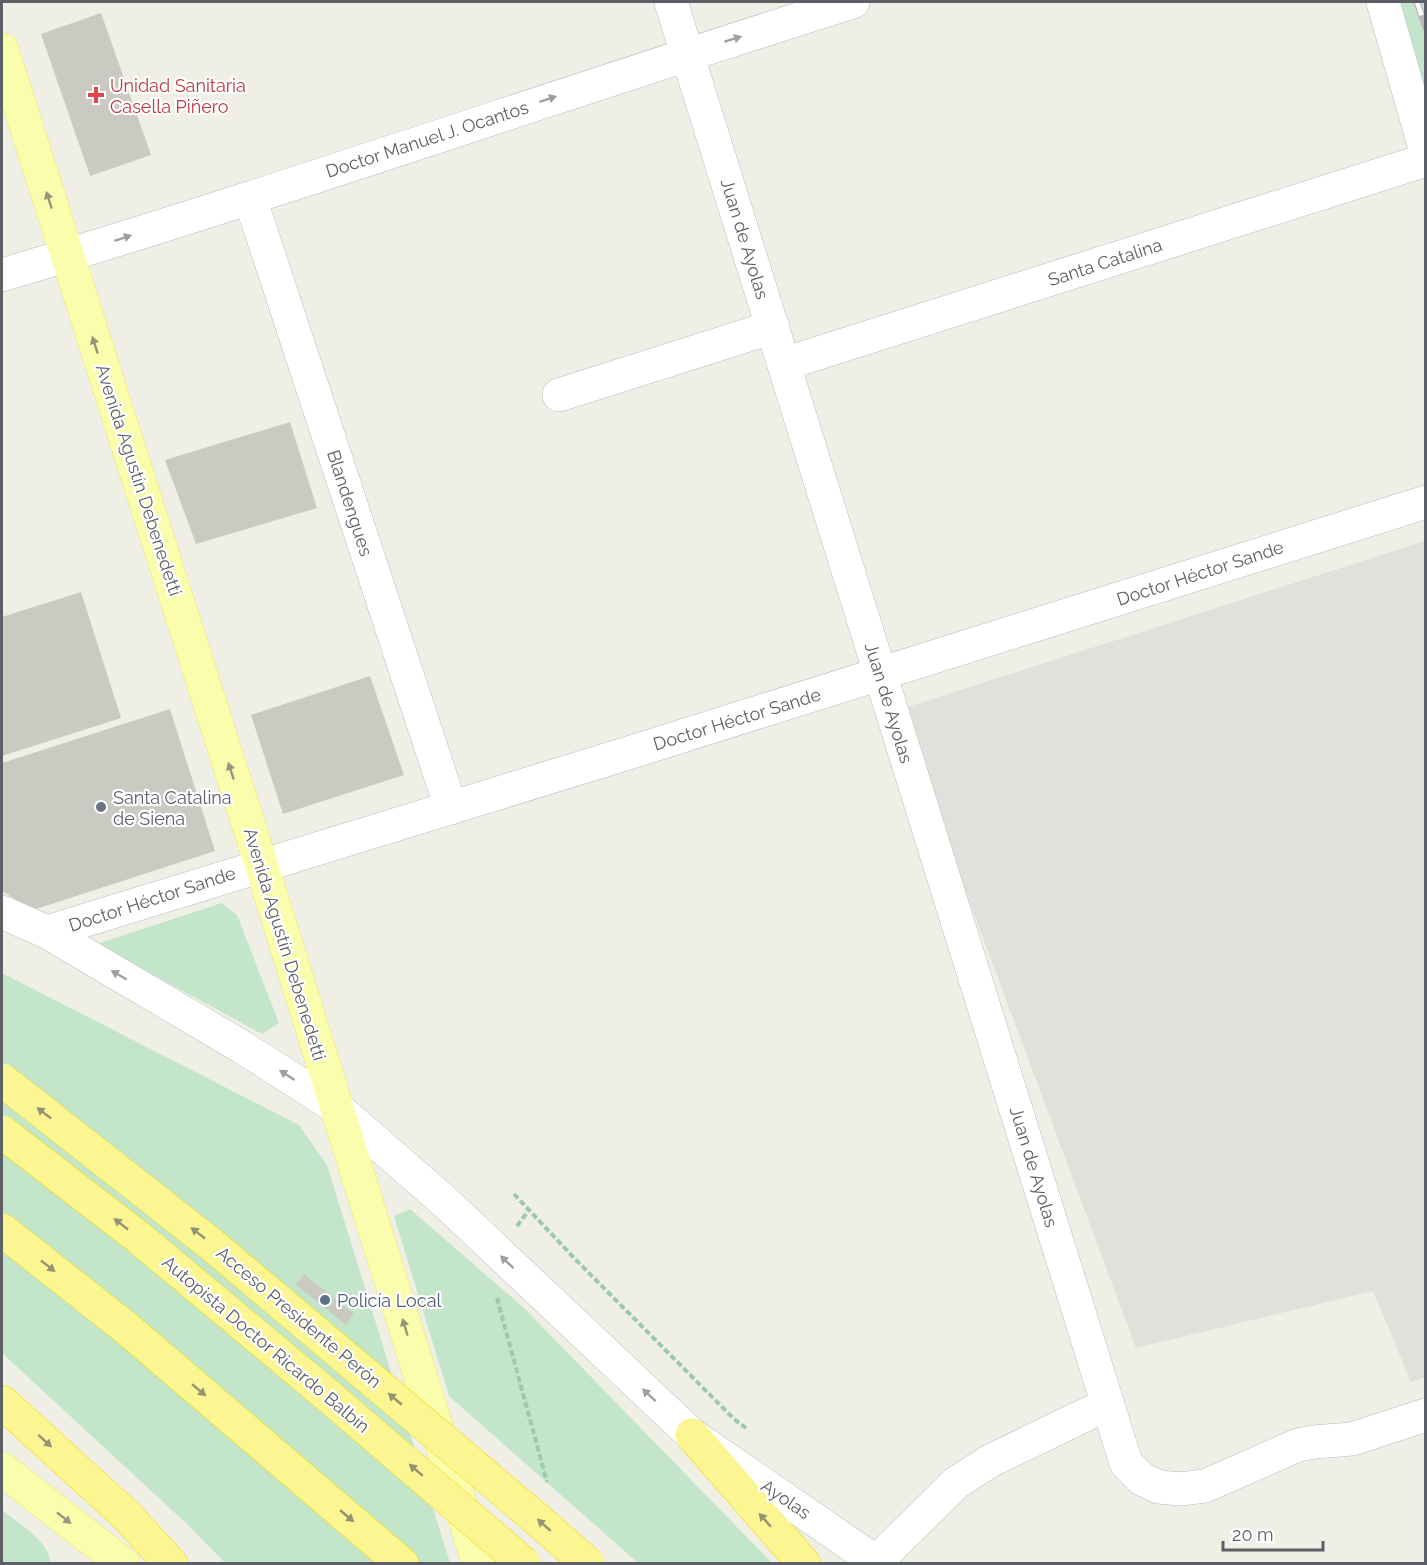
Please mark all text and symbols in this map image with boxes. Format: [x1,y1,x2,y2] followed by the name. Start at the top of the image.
[724,34,742,43] one-way arrow
[110,75,246,117] place label: Unidad Sanitaria Casella Piñero
[87,86,105,104] marker: Unidad Sanitaria Casella Piñero
[539,94,557,104] one-way arrow
[323,96,531,182] street label: Doctor Manuel J. Ocantos
[717,176,773,302] street label: Juan de Ayolas
[44,191,53,209] one-way arrow
[114,233,132,242] one-way arrow
[1045,234,1165,290] street label: Santa Catalina
[90,336,99,354] one-way arrow
[92,362,186,598] street label: Avenida Agustín Debenedetti
[323,447,377,559] street label: Blandengues
[1114,536,1286,610] street label: Doctor Héctor Sande
[861,640,917,766] street label: Juan de Ayolas
[651,683,824,755] street label: Doctor Héctor Sande
[226,762,235,780] one-way arrow
[113,787,232,829] place label: Santa Catalina de Siena
[94,800,108,814] marker: Santa Catalina de Siena
[240,825,330,1063] street label: Avenida Agustín Debenedetti
[66,862,238,936] street label: Doctor Héctor Sande
[111,971,128,981] one-way arrow
[279,1070,295,1081] one-way arrow
[1006,1104,1062,1230] street label: Juan de Ayolas
[37,1107,52,1119] one-way arrow
[113,1218,129,1231] one-way arrow
[190,1227,206,1240] one-way arrow
[212,1242,386,1392] street label: Acceso Presidente Perón
[158,1251,374,1437] street label: Autopista Doctor Ricardo Balbín
[500,1255,514,1269] one-way arrow
[40,1260,55,1272] one-way arrow
[337,1290,441,1311] place label: Policía Local
[318,1293,332,1307] marker: Policía Local
[400,1318,409,1336] one-way arrow
[191,1383,206,1396] one-way arrow
[642,1389,657,1402] one-way arrow
[388,1393,403,1406] one-way arrow
[37,1434,52,1447] one-way arrow
[408,1464,424,1477] one-way arrow
[757,1475,815,1523] street label: Ayolas
[339,1509,354,1522] one-way arrow
[57,1511,72,1523] one-way arrow
[759,1512,772,1528] one-way arrow
[1223,1514,1324,1552] scale bar
[537,1519,552,1532] one-way arrow
[1232,1524,1274,1545] text: 20 m

